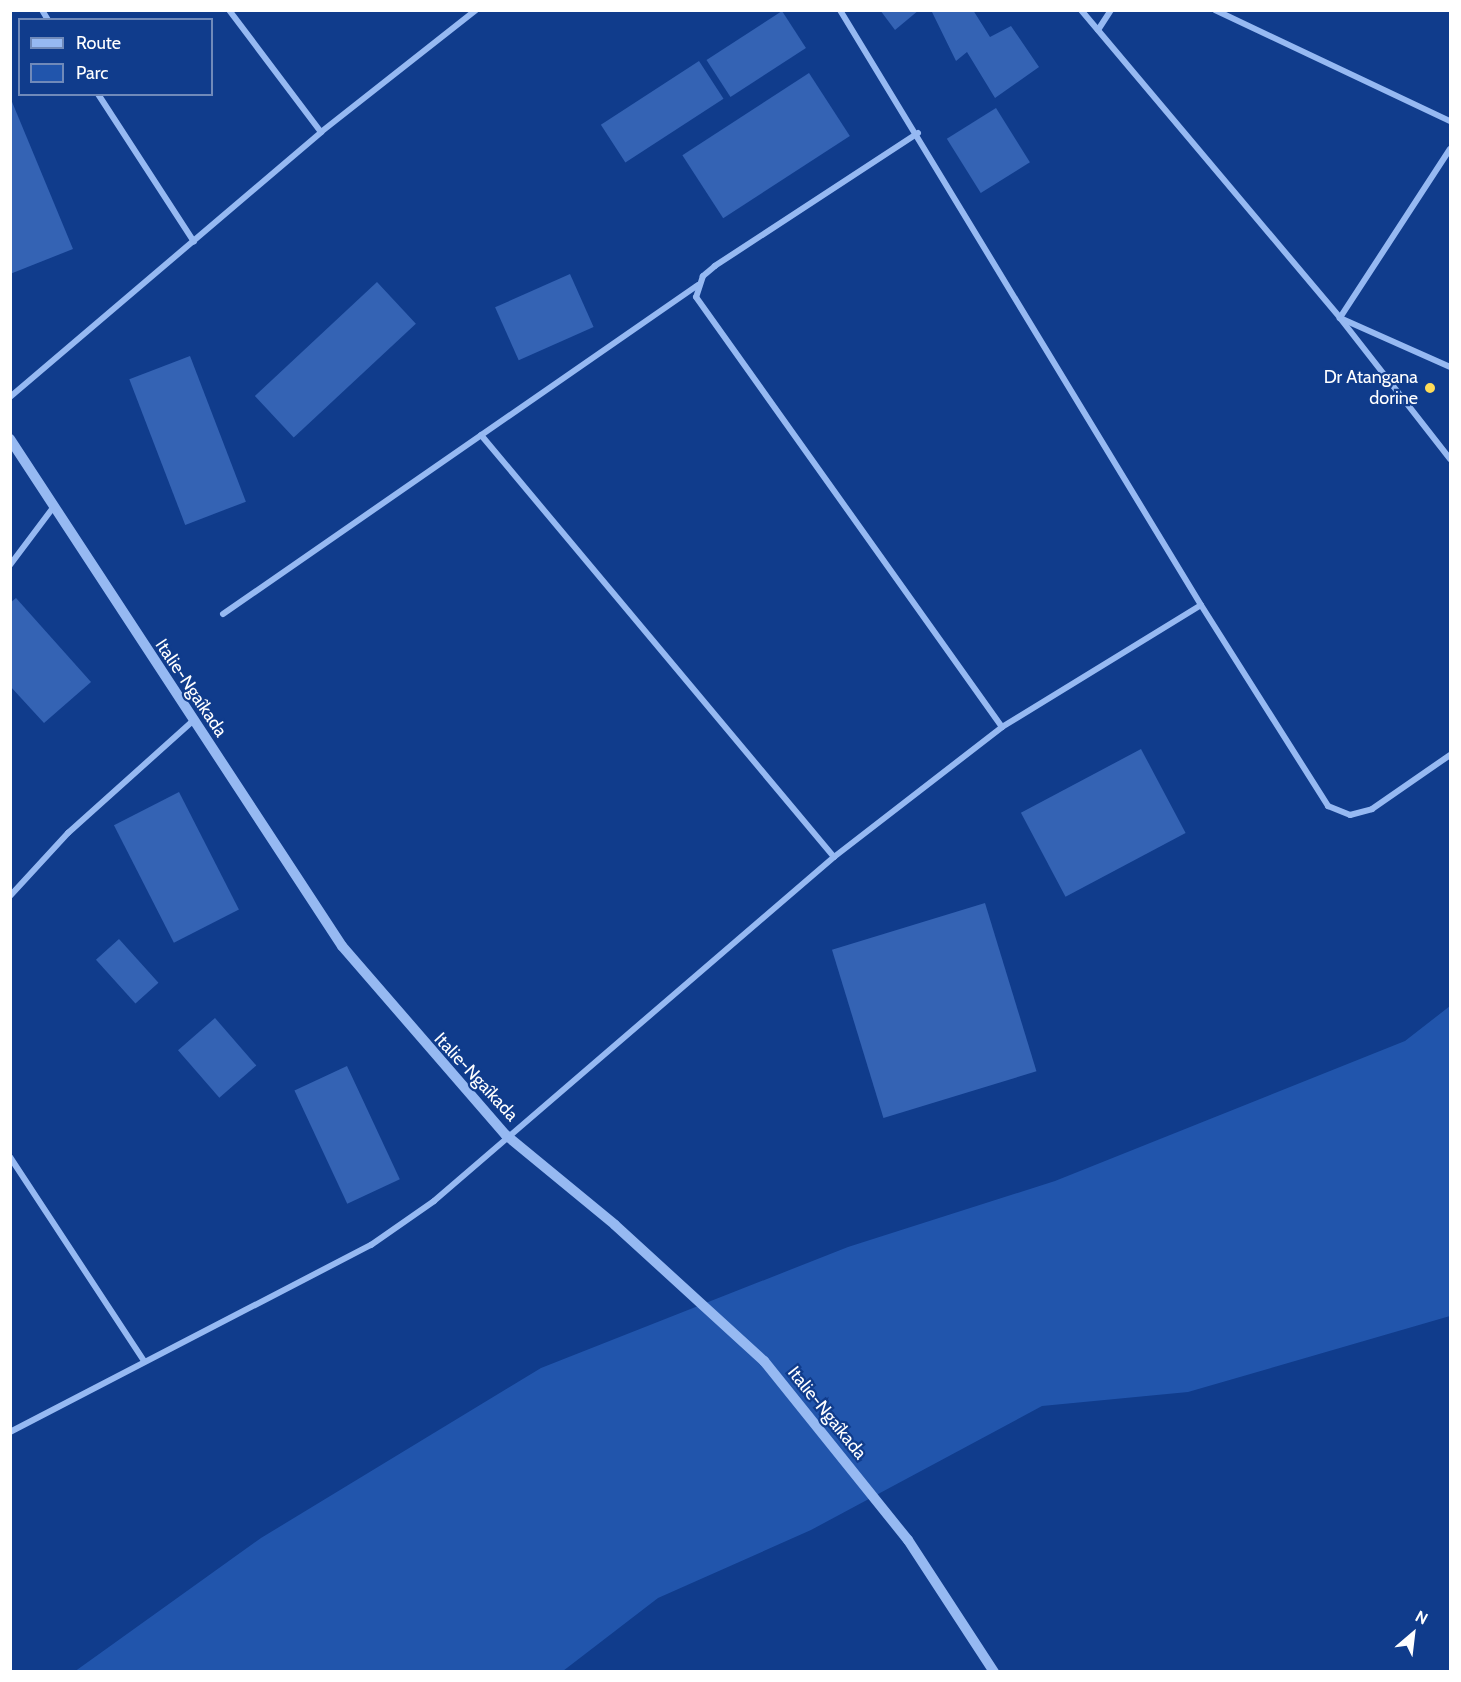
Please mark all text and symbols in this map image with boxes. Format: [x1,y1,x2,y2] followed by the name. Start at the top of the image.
[18,18,213,96] legend
[76,32,121,54] text: Route
[76,62,108,84] text: Parc
[1324,367,1418,410] place label: Dr Atangana dorine
[1423,381,1437,395] marker: Dr Atangana dorine
[150,635,232,741] street label: Italie-Ngaîkada
[430,1028,522,1126] street label: Italie-Ngaîkada
[783,1362,871,1464] street label: Italie-Ngaîkada
[1383,1604,1443,1664] north arrow
[1412,1607,1431,1629] text: N

